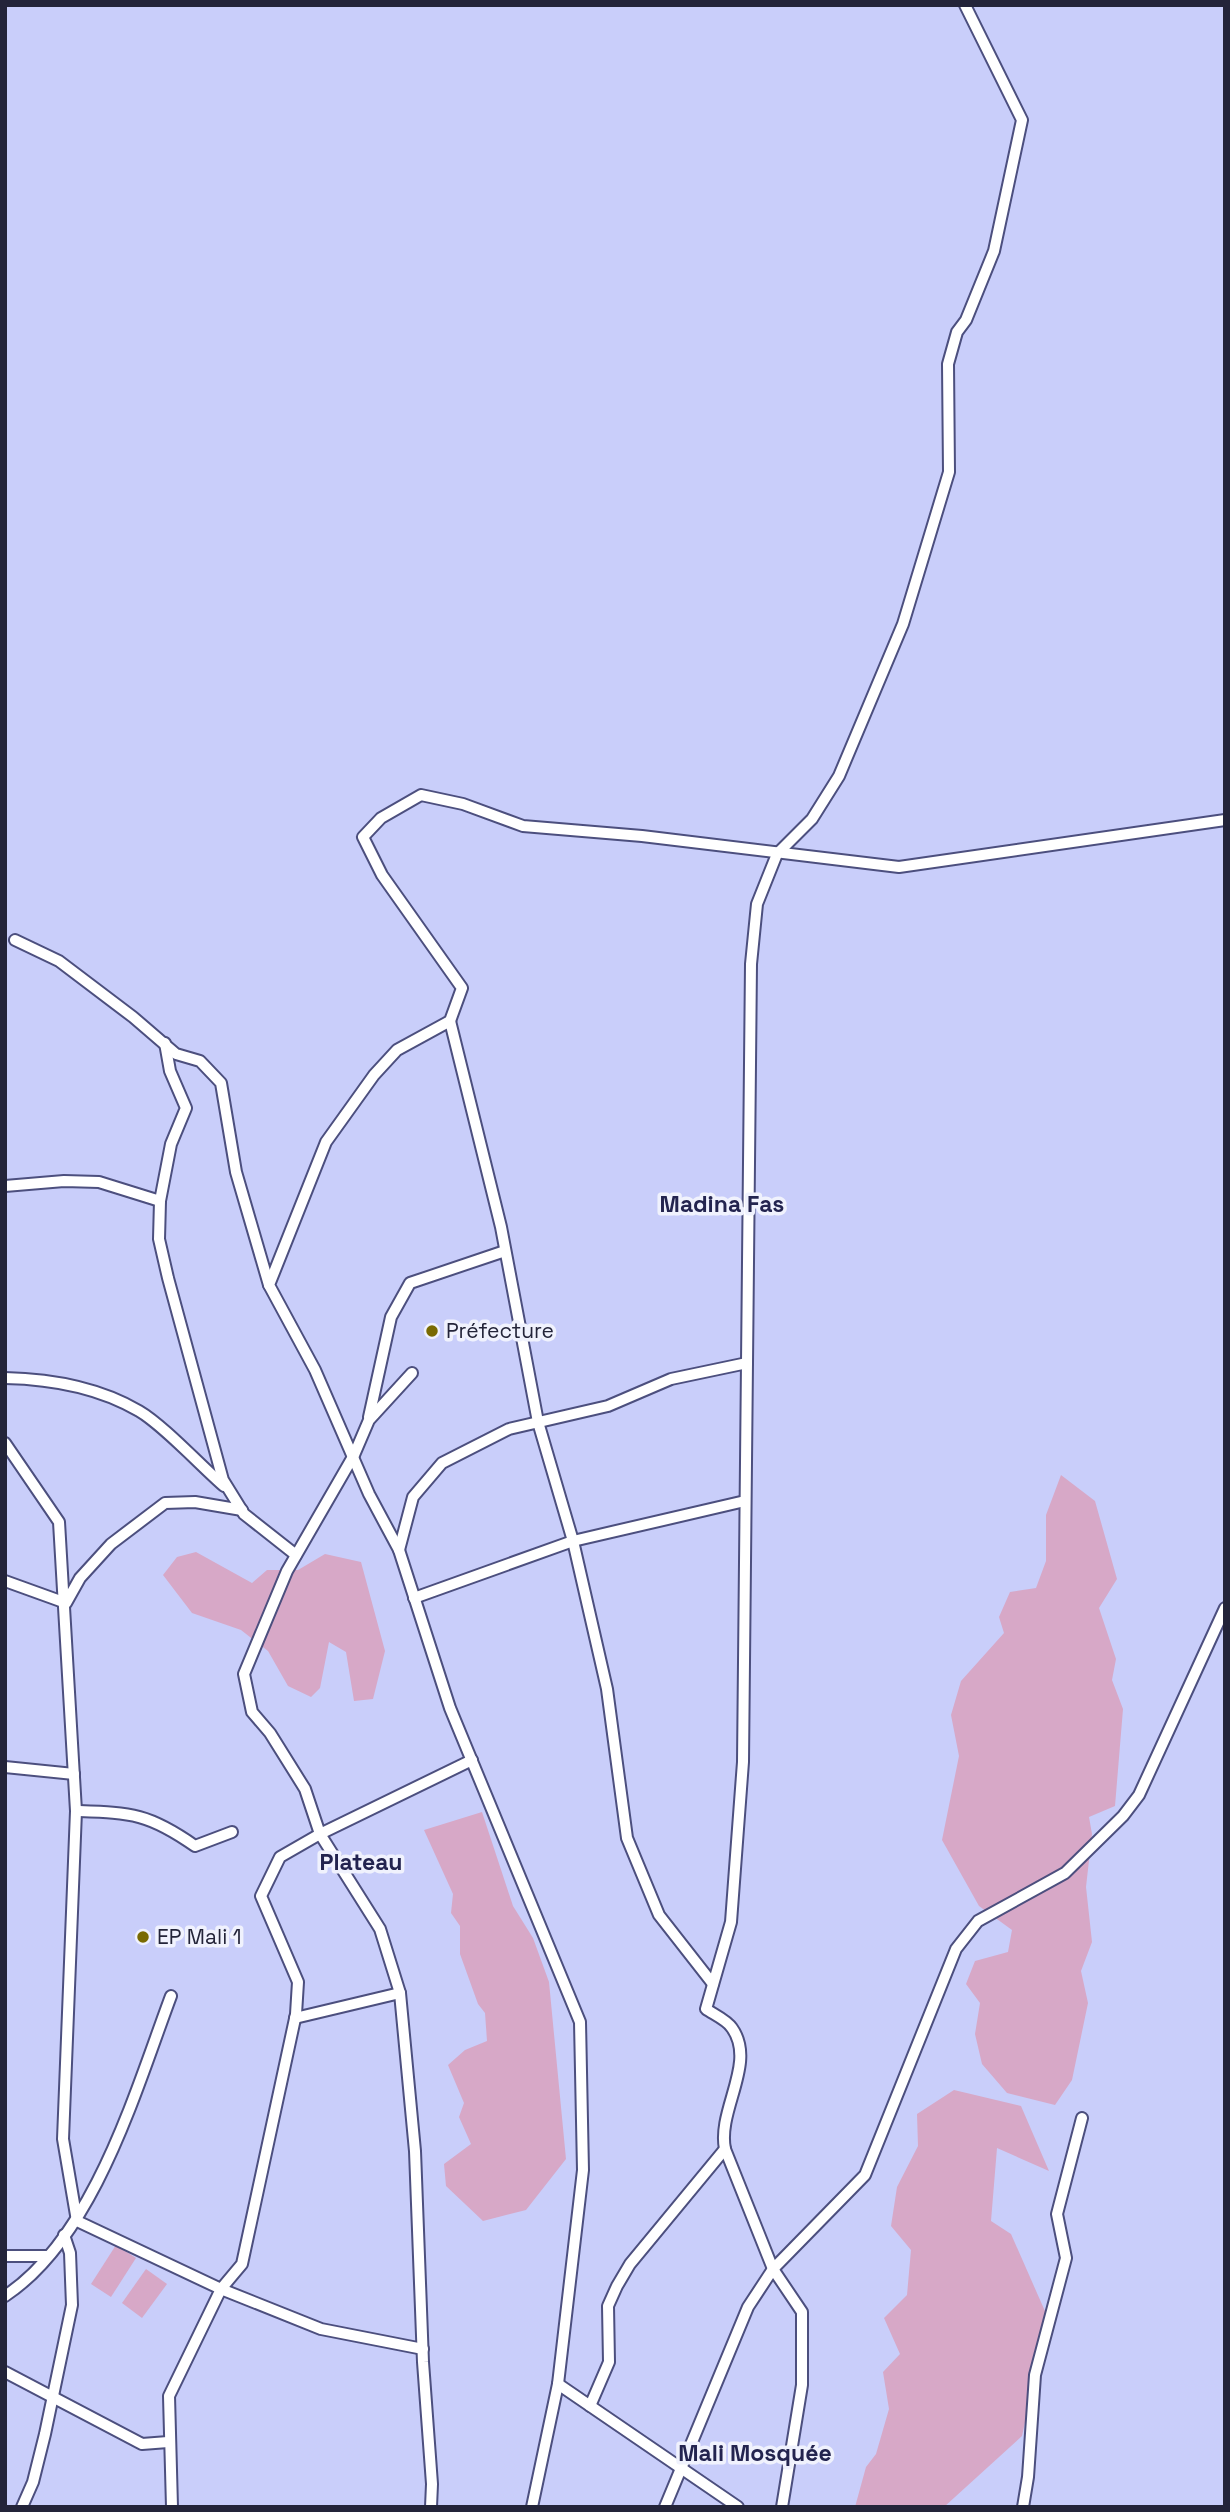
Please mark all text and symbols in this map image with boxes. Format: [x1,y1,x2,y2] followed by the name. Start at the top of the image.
[660,1189,784,1219] district label: Madina Fas
[446,1317,554,1344] place label: Préfecture
[424,1323,440,1339] marker: Préfecture
[320,1847,402,1877] district label: Plateau
[157,1923,242,1950] place label: EP Mali 1
[135,1929,151,1945] marker: EP Mali 1
[678,2438,832,2468] district label: Mali Mosquée

